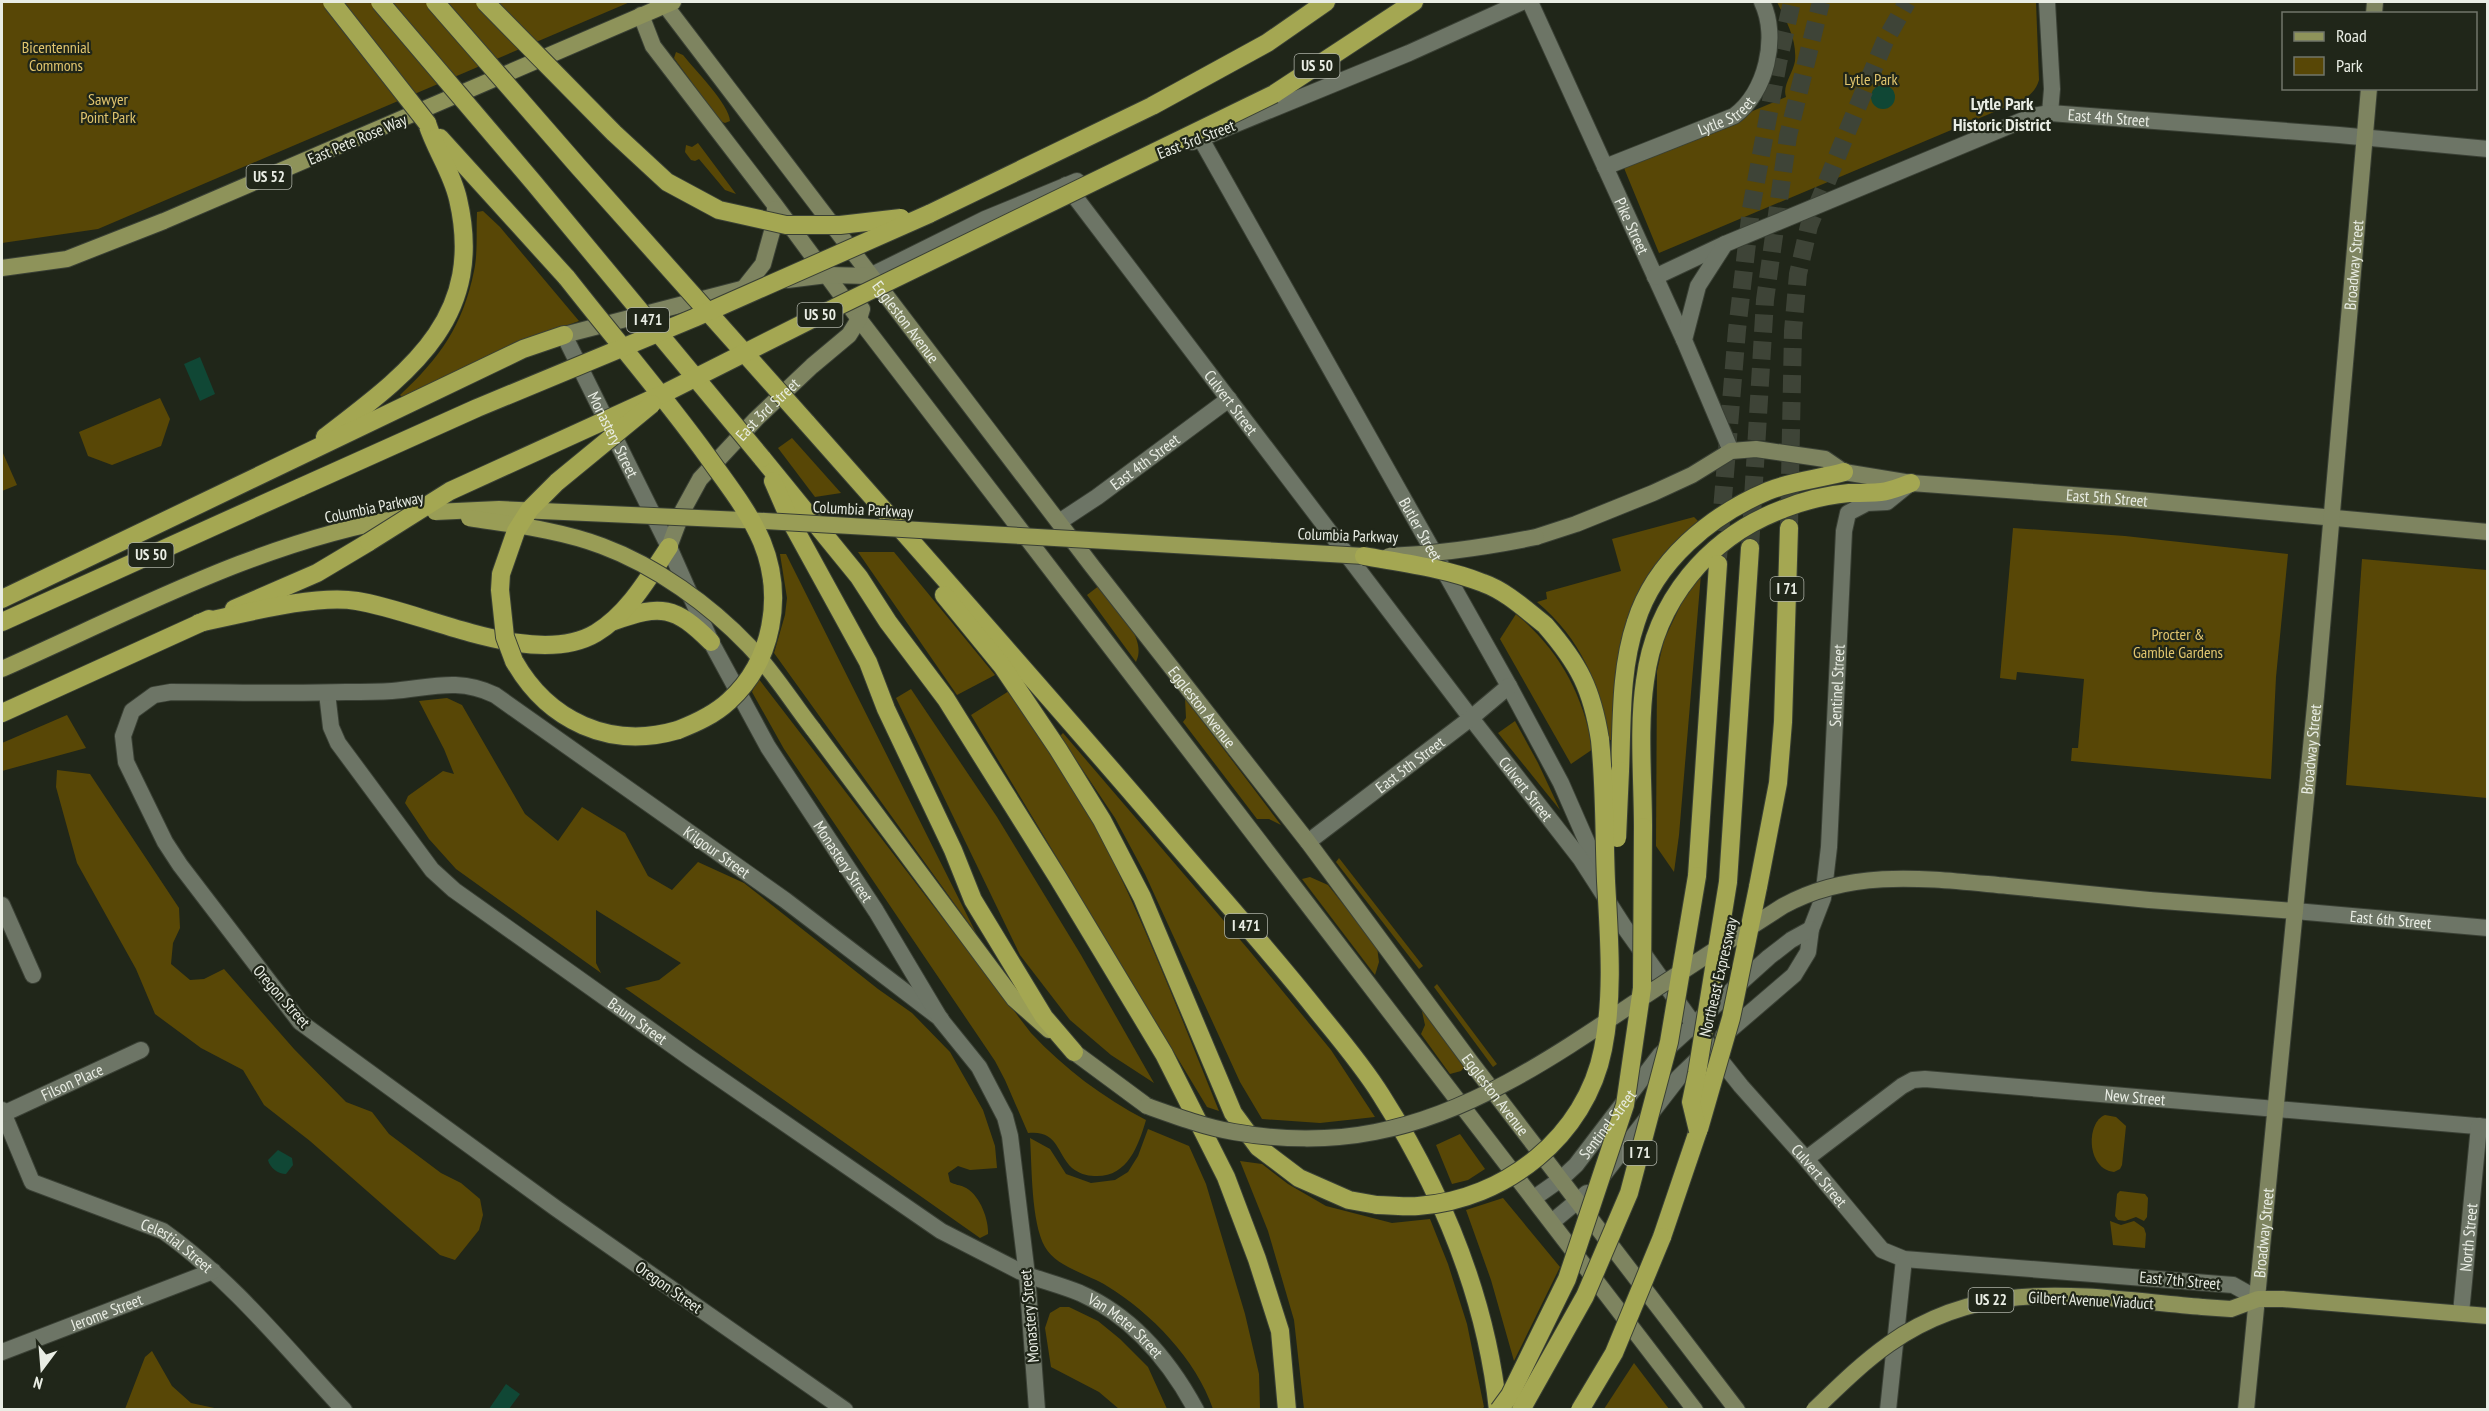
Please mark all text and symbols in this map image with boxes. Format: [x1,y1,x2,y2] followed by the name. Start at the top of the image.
[2282,12,2477,90] legend
[2336,24,2367,47] text: Road
[22,37,91,75] park label: Bicentennial Commons
[1294,54,1340,78] road number: US 50
[2336,54,2363,77] text: Park
[1844,69,1898,89] park label: Lytle Park
[80,89,137,127] park label: Sawyer Point Park
[1695,92,1759,139] street label: Lytle Street
[1953,92,2052,136] district label: Lytle Park Historic District
[2067,104,2151,131] street label: East 4th Street
[304,109,410,169] street label: East Pete Rose Way
[1154,115,1238,163] street label: East 3rd Street
[246,165,292,189] road number: US 52
[1610,194,1654,258] street label: Pike Street
[2340,219,2367,311] street label: Broadway Street
[868,277,944,367] street label: Eggleston Avenue
[798,303,842,327] road number: US 50
[627,308,669,332] road number: I 471
[1200,366,1263,439] street label: Culvert Street
[731,373,804,445] street label: East 3rd Street
[584,388,643,481] street label: Monastery Street
[1106,429,1184,494] street label: East 4th Street
[2065,484,2149,511] street label: East 5th Street
[323,487,425,527] street label: Columbia Parkway
[1395,494,1447,565] street label: Butler Street
[812,496,914,522] street label: Columbia Parkway
[1297,523,1399,547] street label: Columbia Parkway
[128,543,174,567] road number: US 50
[1770,577,1804,601] road number: I 71
[2133,624,2223,662] park label: Procter & Gamble Gardens
[1825,643,1849,727] street label: Sentinel Street
[1164,662,1240,752] street label: Eggleston Avenue
[2296,703,2325,795] street label: Broadway Street
[1371,731,1449,797] street label: East 5th Street
[1495,752,1558,825] street label: Culvert Street
[809,817,878,906] street label: Monastery Street
[680,822,755,883] street label: Kilgour Street
[2349,906,2433,933] street label: East 6th Street
[1225,914,1267,938] road number: I 471
[1695,915,1741,1039] street label: Northeast Expressway
[249,960,315,1032] street label: Oregon Street
[604,993,672,1049] street label: Baum Street
[1458,1049,1533,1140] street label: Eggleston Avenue
[38,1059,106,1105] street label: Filson Place
[2104,1084,2167,1110] street label: New Street
[1574,1085,1641,1163] street label: Sentinel Street
[1787,1140,1852,1211] street label: Culvert Street
[1624,1141,1656,1165] road number: I 71
[2249,1186,2278,1279] street label: Broadway Street
[2455,1202,2482,1272] street label: North Street
[138,1214,218,1277] street label: Celestial Street
[632,1257,707,1318] street label: Oregon Street
[2139,1266,2222,1294] street label: East 7th Street
[1015,1268,1043,1363] street label: Monastery Street
[2028,1287,2155,1313] street label: Gilbert Avenue Viaduct
[1084,1288,1168,1362] street label: Van Meter Street
[1968,1288,2014,1312] road number: US 22
[67,1289,146,1335] street label: Jerome Street
[12,1339,72,1399] north arrow
[31,1373,45,1394] text: N

